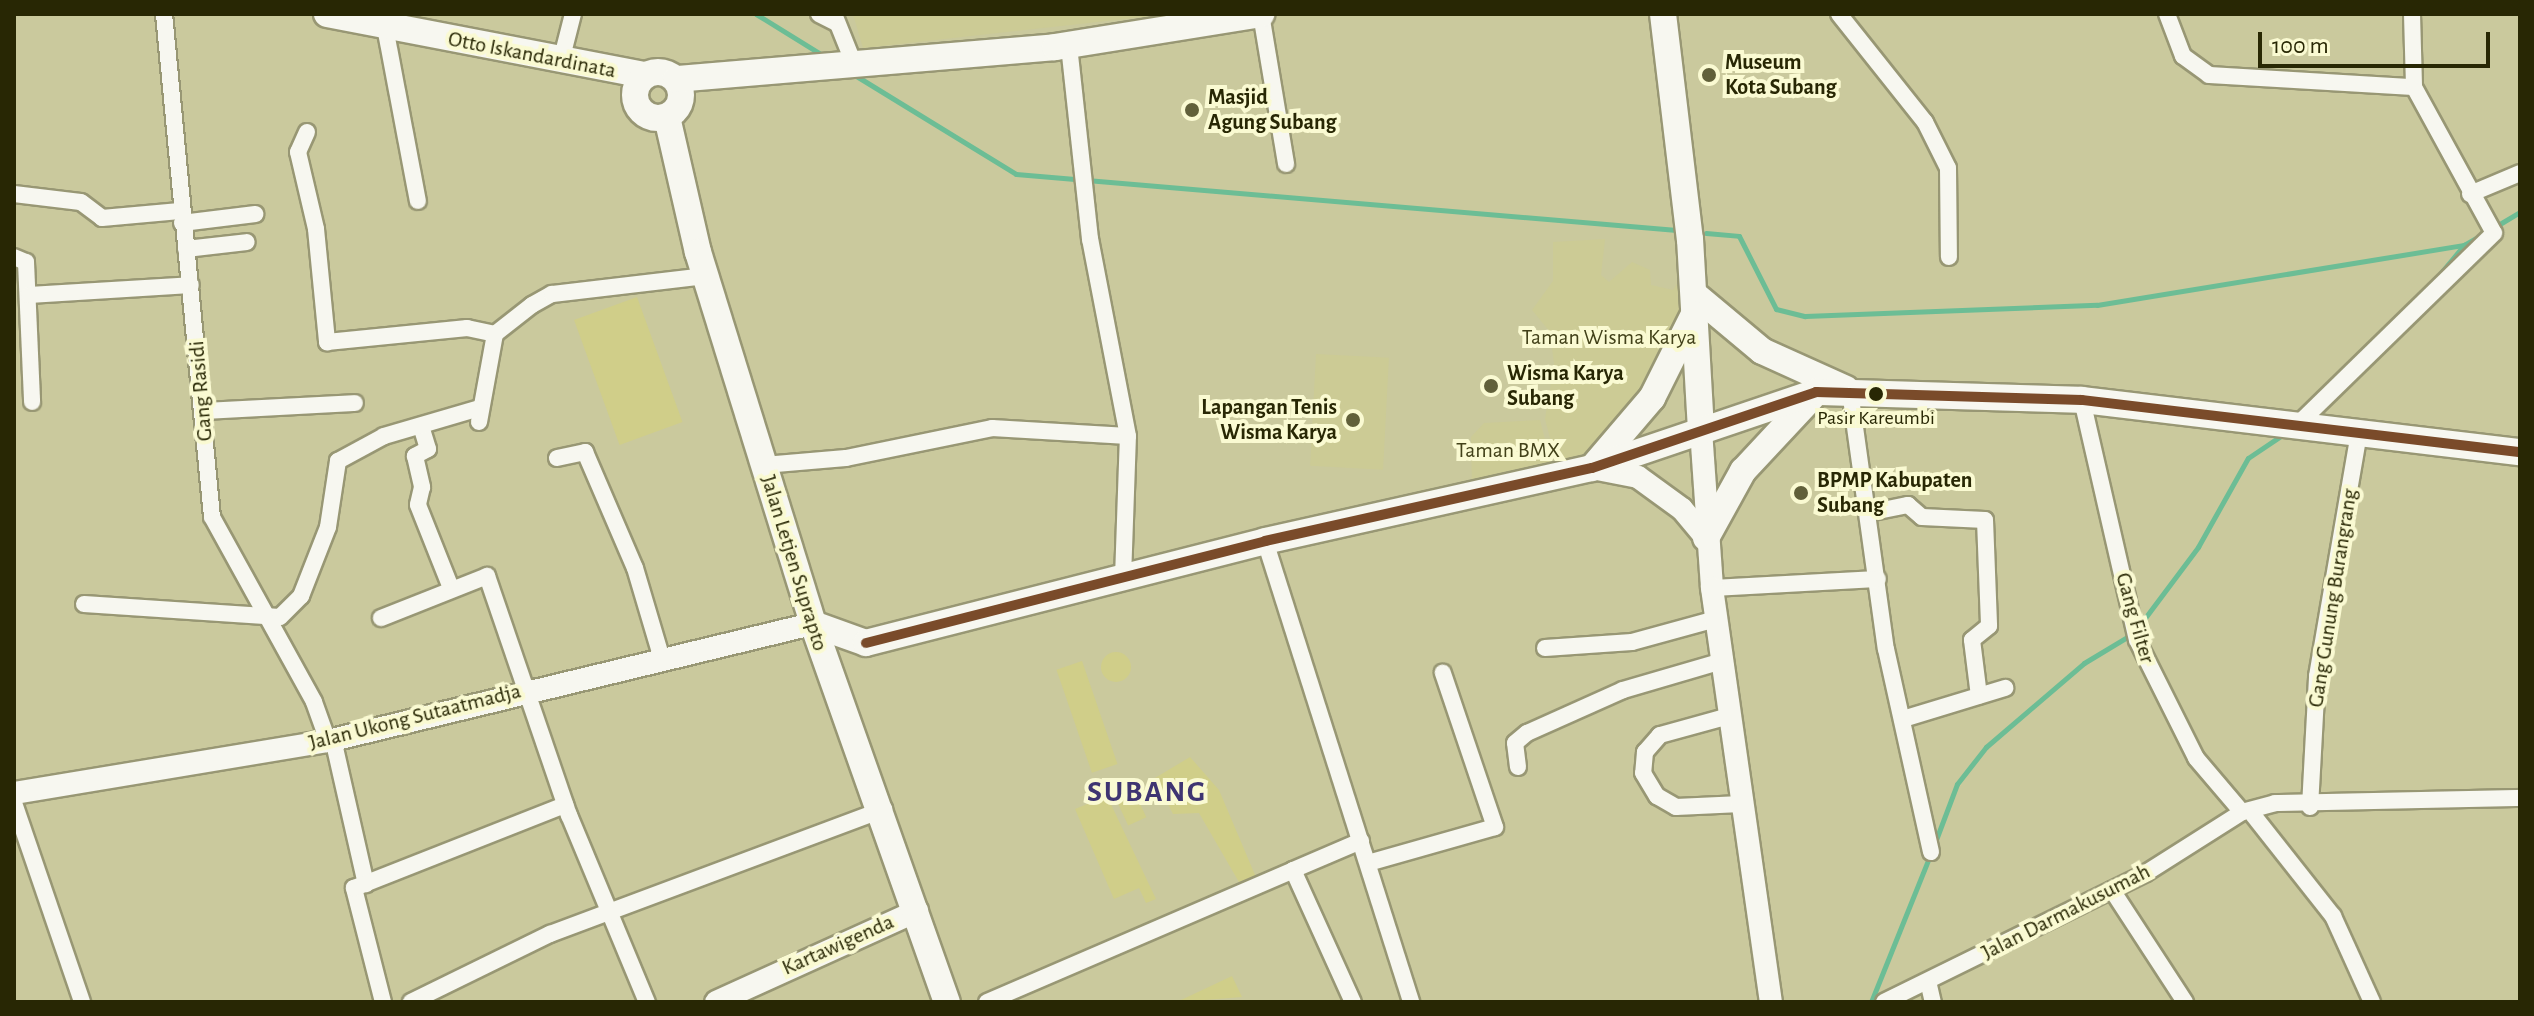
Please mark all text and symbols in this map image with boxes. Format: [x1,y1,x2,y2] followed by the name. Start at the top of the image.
[2262,16,2494,66] scale bar
[446,26,618,84] street label: Otto Iskandardinata
[2272,34,2329,58] text: 100 m
[1725,49,1837,100] place label: Museum Kota Subang
[1700,66,1718,84] marker: Museum Kota Subang
[1208,84,1337,136] place label: Masjid Agung Subang
[1183,101,1201,119] marker: Masjid Agung Subang
[1522,325,1696,351] park label: Taman Wisma Karya
[183,340,219,442] street label: Gang Rasidi
[1507,360,1624,412] place label: Wisma Karya Subang
[1482,377,1500,395] marker: Wisma Karya Subang
[1868,386,1884,402] marker: Pasir Kareumbi
[1201,394,1337,446] place label: Lapangan Tenis Wisma Karya
[1817,406,1935,430] place label: Pasir Kareumbi
[1344,411,1362,429] marker: Lapangan Tenis Wisma Karya
[1456,438,1560,464] park label: Taman BMX
[1817,467,1972,518] place label: BPMP Kabupaten Subang
[755,472,833,654] street label: Jalan Letjen Suprapto
[1792,484,1810,502] marker: BPMP Kabupaten Subang
[2303,487,2363,709] street label: Gang Gunung Burangrang
[2110,570,2160,666] street label: Gang Filter
[306,678,524,756] street label: Jalan Ukong Sutaatmadja
[1087,774,1207,810] district label: SUBANG
[1977,858,2155,966] street label: Jalan Darmakusumah
[778,909,898,981] street label: Kartawigenda

